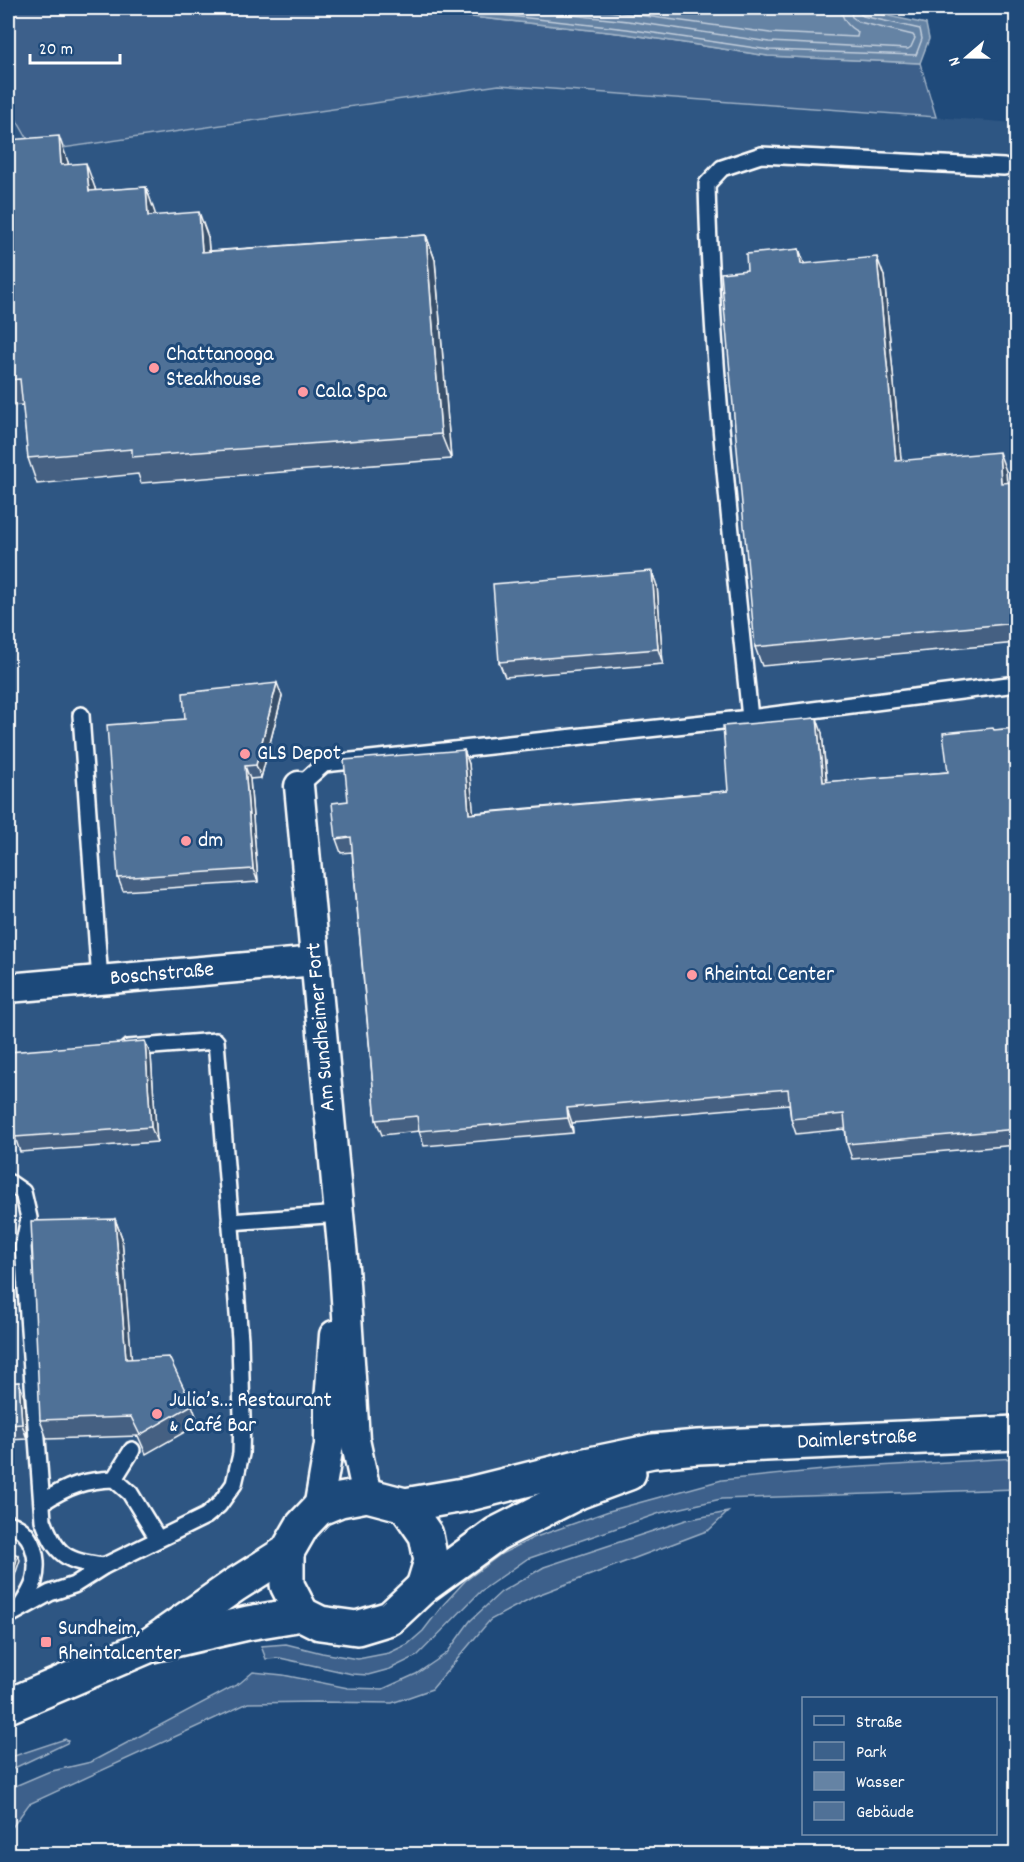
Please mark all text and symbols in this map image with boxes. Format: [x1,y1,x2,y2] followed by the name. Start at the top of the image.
[30,27,120,65] scale bar
[937,27,997,87] north arrow
[39,38,73,63] text: 20 m
[943,54,967,69] text: N
[166,340,274,396] place label: Chattanooga Steakhouse
[147,361,161,375] marker: Chattanooga Steakhouse
[315,377,388,408] place label: Cala Spa
[296,385,310,399] marker: Cala Spa
[257,739,341,770] place label: GLS Depot
[238,747,252,761] marker: GLS Depot
[198,826,223,857] place label: dm
[179,834,193,848] marker: dm
[299,941,345,1113] street label: Am Sundheimer Fort
[109,955,215,995] street label: Boschstraße
[704,960,835,991] place label: Rheintal Center
[685,968,699,982] marker: Rheintal Center
[169,1386,332,1442] place label: Julia’s… Restaurant & Café Bar
[150,1407,164,1421] marker: Julia’s… Restaurant & Café Bar
[796,1421,918,1459] street label: Daimlerstraße
[58,1614,182,1670] place label: Sundheim, Rheintalcenter
[39,1635,53,1649] marker: Sundheim, Rheintalcenter
[802,1697,997,1835] legend
[856,1711,902,1736] text: Straße
[856,1741,887,1766] text: Park
[856,1771,905,1796] text: Wasser
[856,1801,914,1826] text: Gebäude

